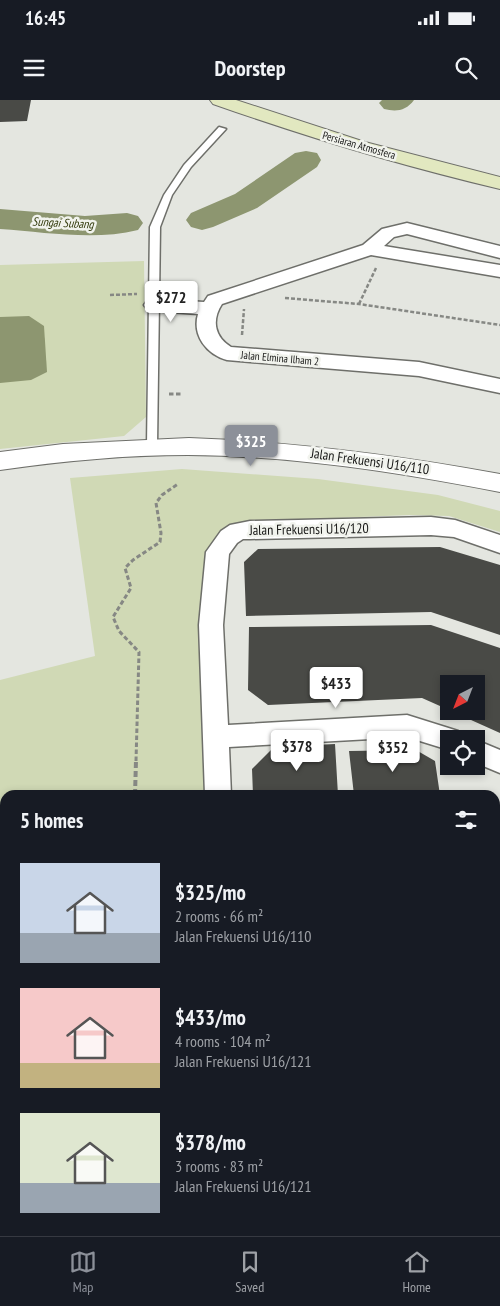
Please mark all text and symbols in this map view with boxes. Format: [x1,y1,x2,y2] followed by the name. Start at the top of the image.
[25,6,66,30] text: 16:45
[20,54,48,82] icon: menu
[214,54,286,82] text: Doorstep
[452,54,480,82] icon: search
[321,128,397,162] street label: Persiaran Atmosfera
[32,213,95,232] water label: Sungai Subang
[141,280,201,323] pin: $272
[156,287,186,307] text: $272
[239,348,320,368] street label: Jalan Elmina Ilham 2
[221,424,281,467] pin: $325
[236,431,266,451] text: $325
[309,444,430,478] street label: Jalan Frekuensi U16/110
[248,519,369,539] street label: Jalan Frekuensi U16/120
[306,666,366,709] pin: $433
[321,673,351,693] text: $433
[440,675,485,720] north arrow
[440,675,485,775] map controls
[267,730,327,772] pin: $378
[363,730,423,773] pin: $352
[440,730,485,775] button: locate
[282,736,312,756] text: $378
[378,737,408,757] text: $352
[452,806,480,834] icon: filters
[20,807,83,834] text: 5 homes
[175,879,246,906] text: $325/mo
[60,883,120,943] icon: home
[175,906,263,926] text: 2 rooms · 66 m²
[175,926,312,946] text: Jalan Frekuensi U16/110
[175,1004,246,1031] text: $433/mo
[60,1008,120,1068] icon: home
[175,1031,271,1051] text: 4 rooms · 104 m²
[175,1051,312,1071] text: Jalan Frekuensi U16/121
[175,1129,246,1156] text: $378/mo
[60,1133,120,1193] icon: home
[175,1156,263,1176] text: 3 rooms · 83 m²
[175,1176,312,1196] text: Jalan Frekuensi U16/121
[69,1248,97,1296] tab: Map
[235,1248,264,1296] tab: Saved
[402,1248,431,1296] tab: Home

